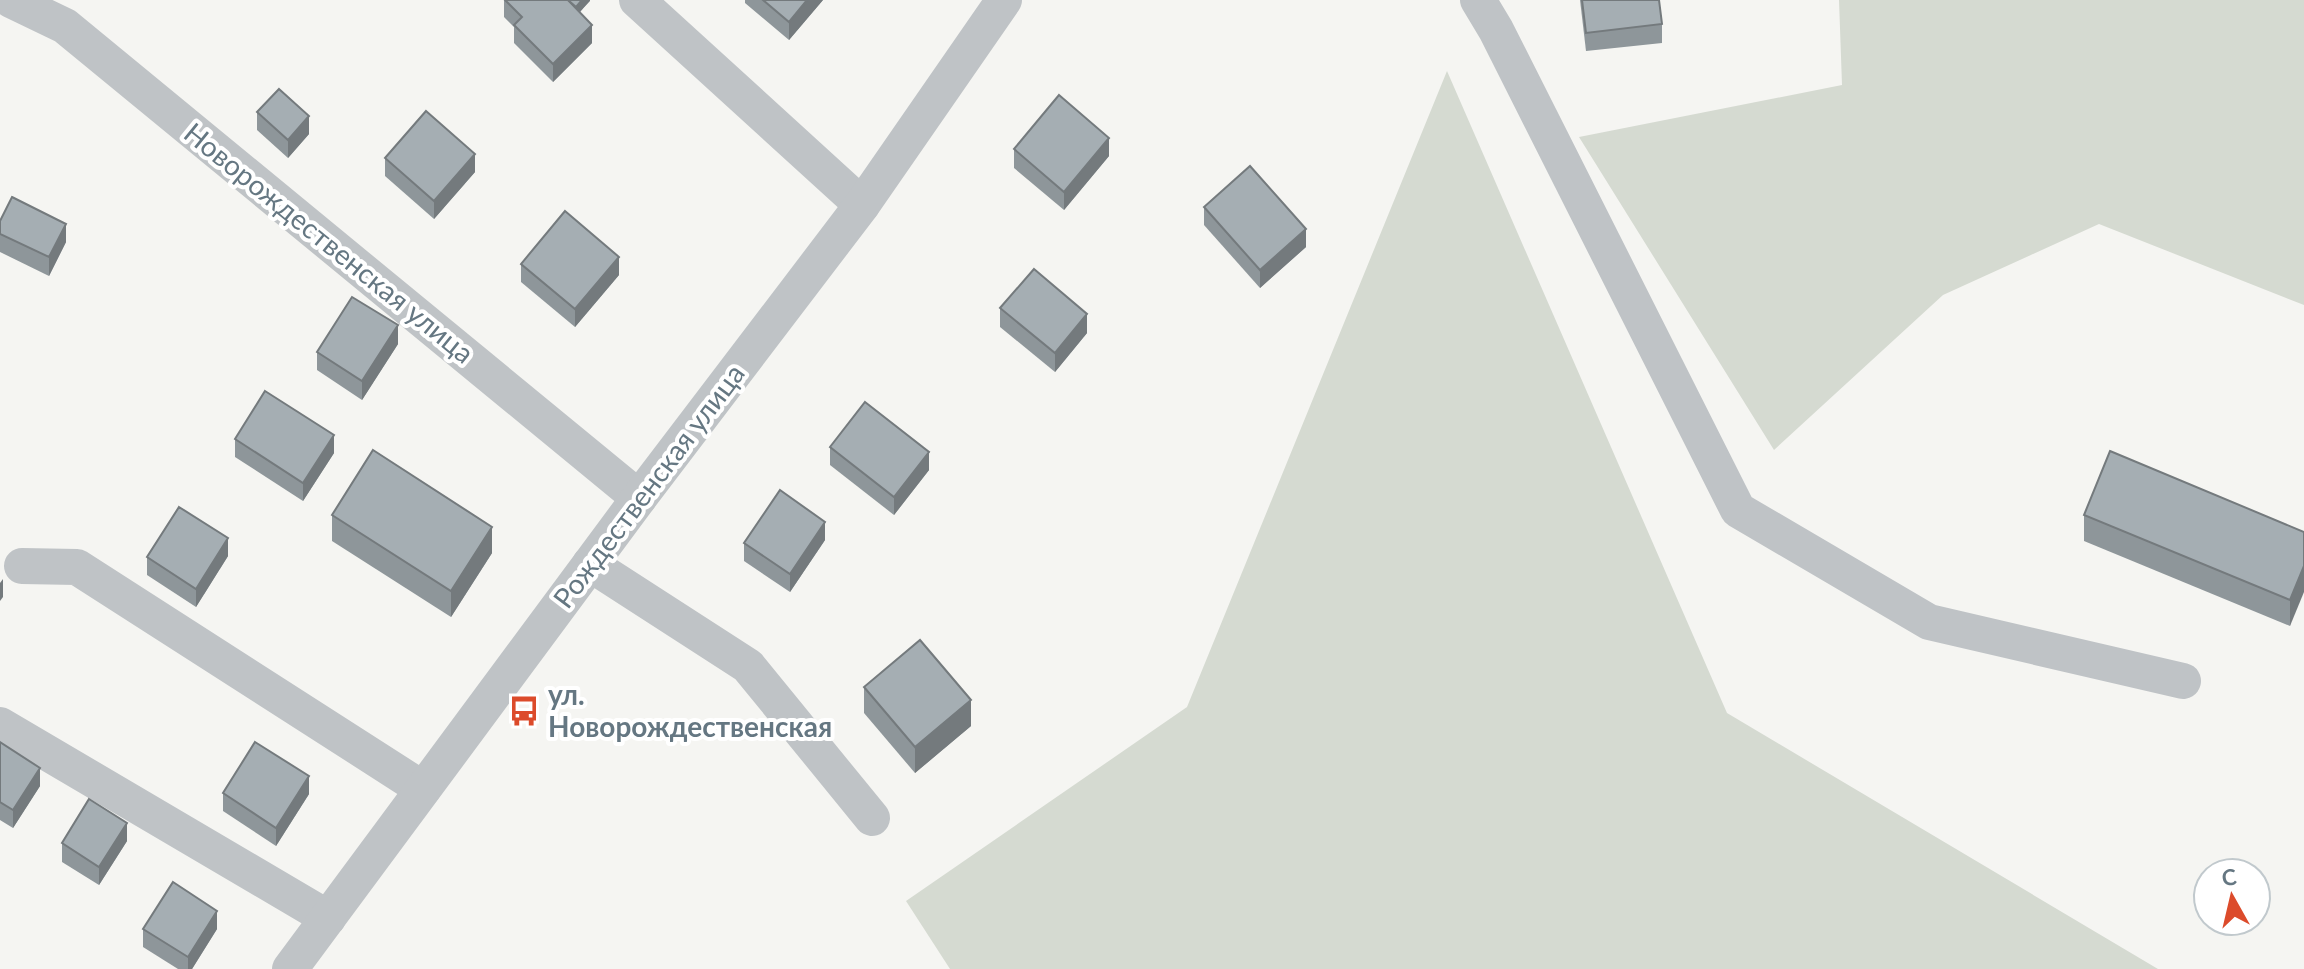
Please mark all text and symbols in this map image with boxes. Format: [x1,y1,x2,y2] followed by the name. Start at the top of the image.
[178,115,481,370] street label: Новорождественская улица
[545,357,751,614] street label: Рождественская улица
[548,677,832,743] place label: ул. Новорождественская
[507,694,541,728] bus stop icon: ул. Новорождественская
[2192,857,2272,937] north arrow
[2220,862,2239,891] text: С

